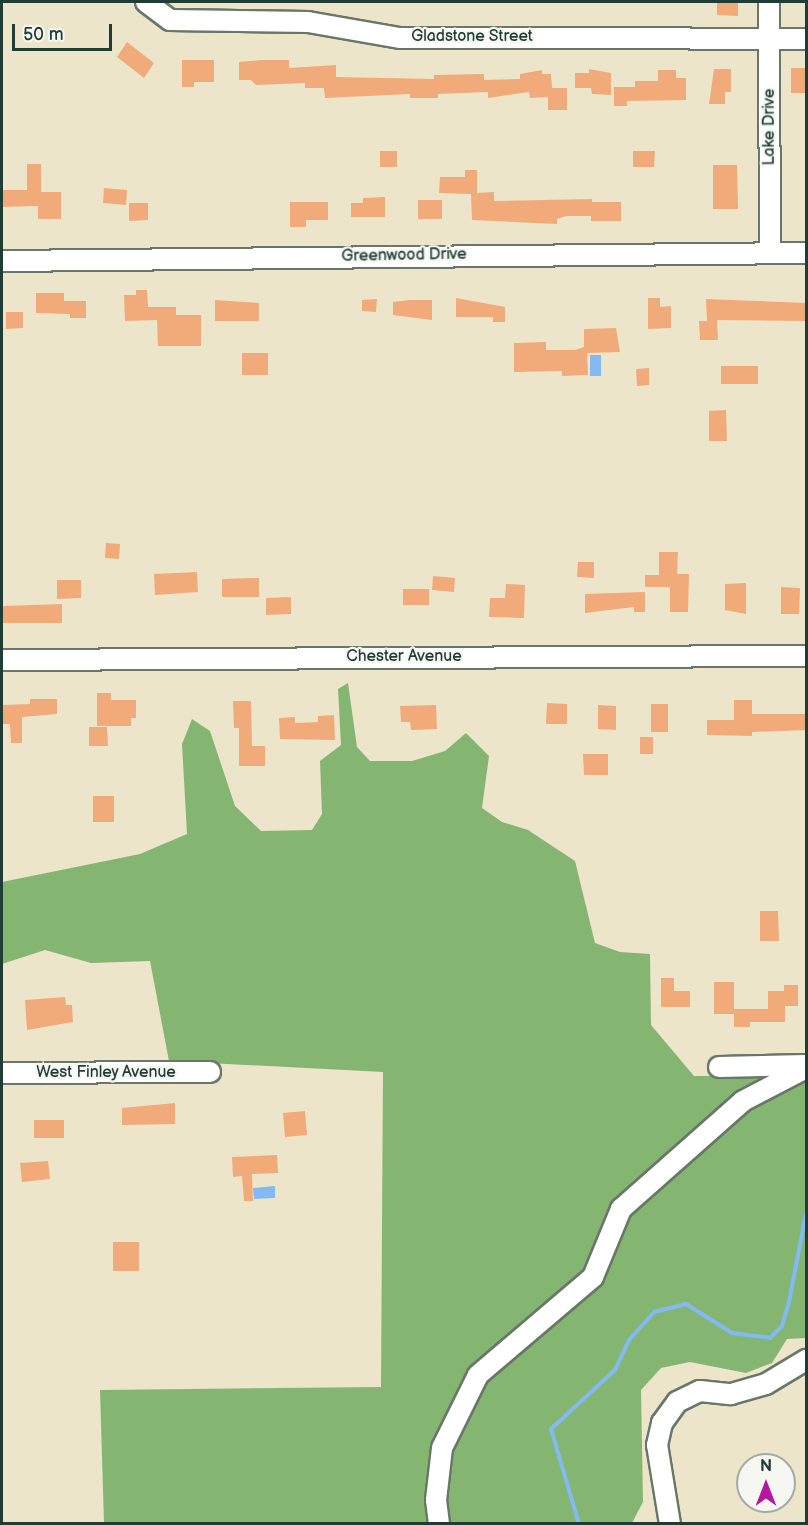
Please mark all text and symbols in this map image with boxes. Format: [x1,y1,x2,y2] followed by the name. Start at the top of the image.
[15,12,116,50] scale bar
[23,24,64,45] text: 50 m
[411,27,533,47] street label: Gladstone Street
[760,89,780,165] street label: Lake Drive
[341,245,467,267] street label: Greenwood Drive
[346,647,462,667] street label: Chester Avenue
[36,1063,176,1083] street label: West Finley Avenue
[736,1453,796,1513] north arrow
[760,1457,772,1476] text: N

